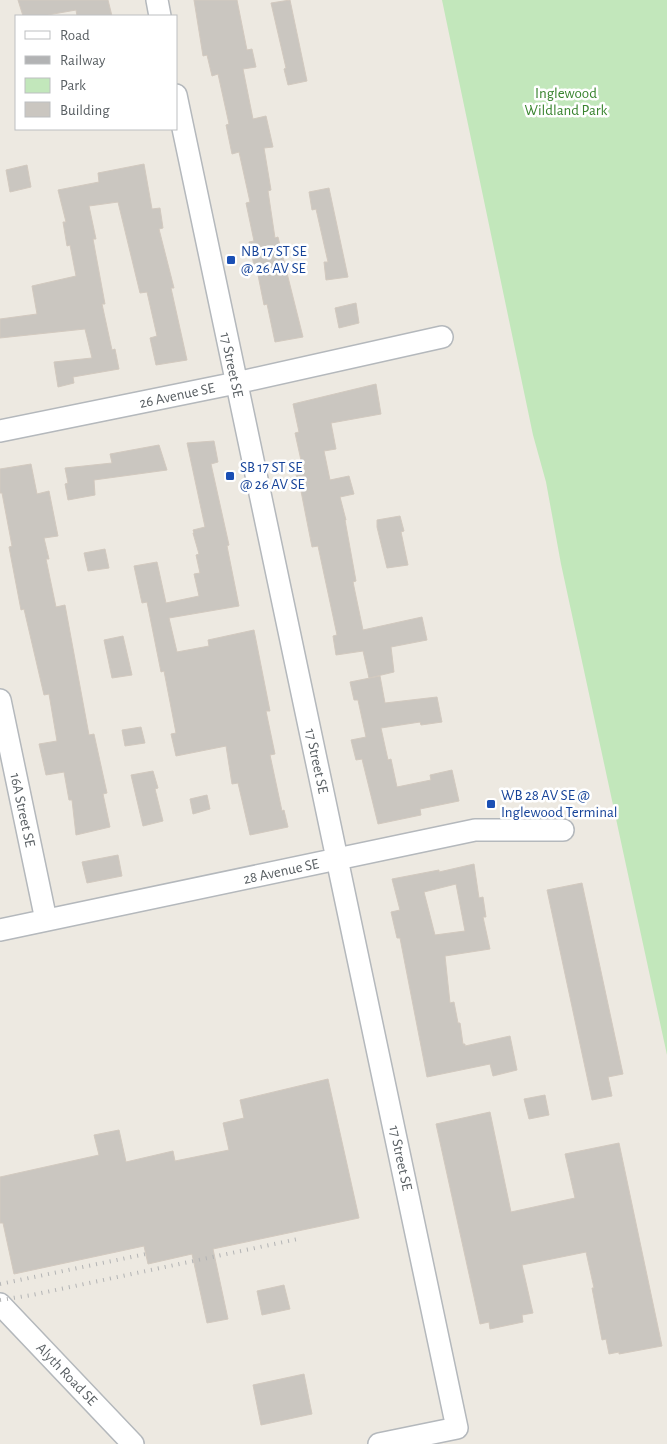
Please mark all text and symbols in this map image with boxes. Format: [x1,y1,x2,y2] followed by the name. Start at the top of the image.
[15,15,178,130] legend
[60,28,90,43] text: Road
[60,53,106,68] text: Railway
[60,78,86,93] text: Park
[525,86,608,118] park label: Inglewood Wildland Park
[60,103,110,118] text: Building
[241,244,307,276] place label: NB 17 ST SE @ 26 AV SE
[225,254,237,266] marker: NB 17 ST SE @ 26 AV SE
[217,331,246,399] street label: 17 Street SE
[138,380,216,411] street label: 26 Avenue SE
[240,460,305,492] place label: SB 17 ST SE @ 26 AV SE
[224,470,236,482] marker: SB 17 ST SE @ 26 AV SE
[302,727,331,795] street label: 17 Street SE
[7,772,38,849] street label: 16A Street SE
[501,788,618,820] place label: WB 28 AV SE @ Inglewood Terminal
[485,798,497,810] marker: WB 28 AV SE @ Inglewood Terminal
[242,856,320,887] street label: 28 Avenue SE
[386,1124,415,1192] street label: 17 Street SE
[33,1340,100,1408] street label: Alyth Road SE

